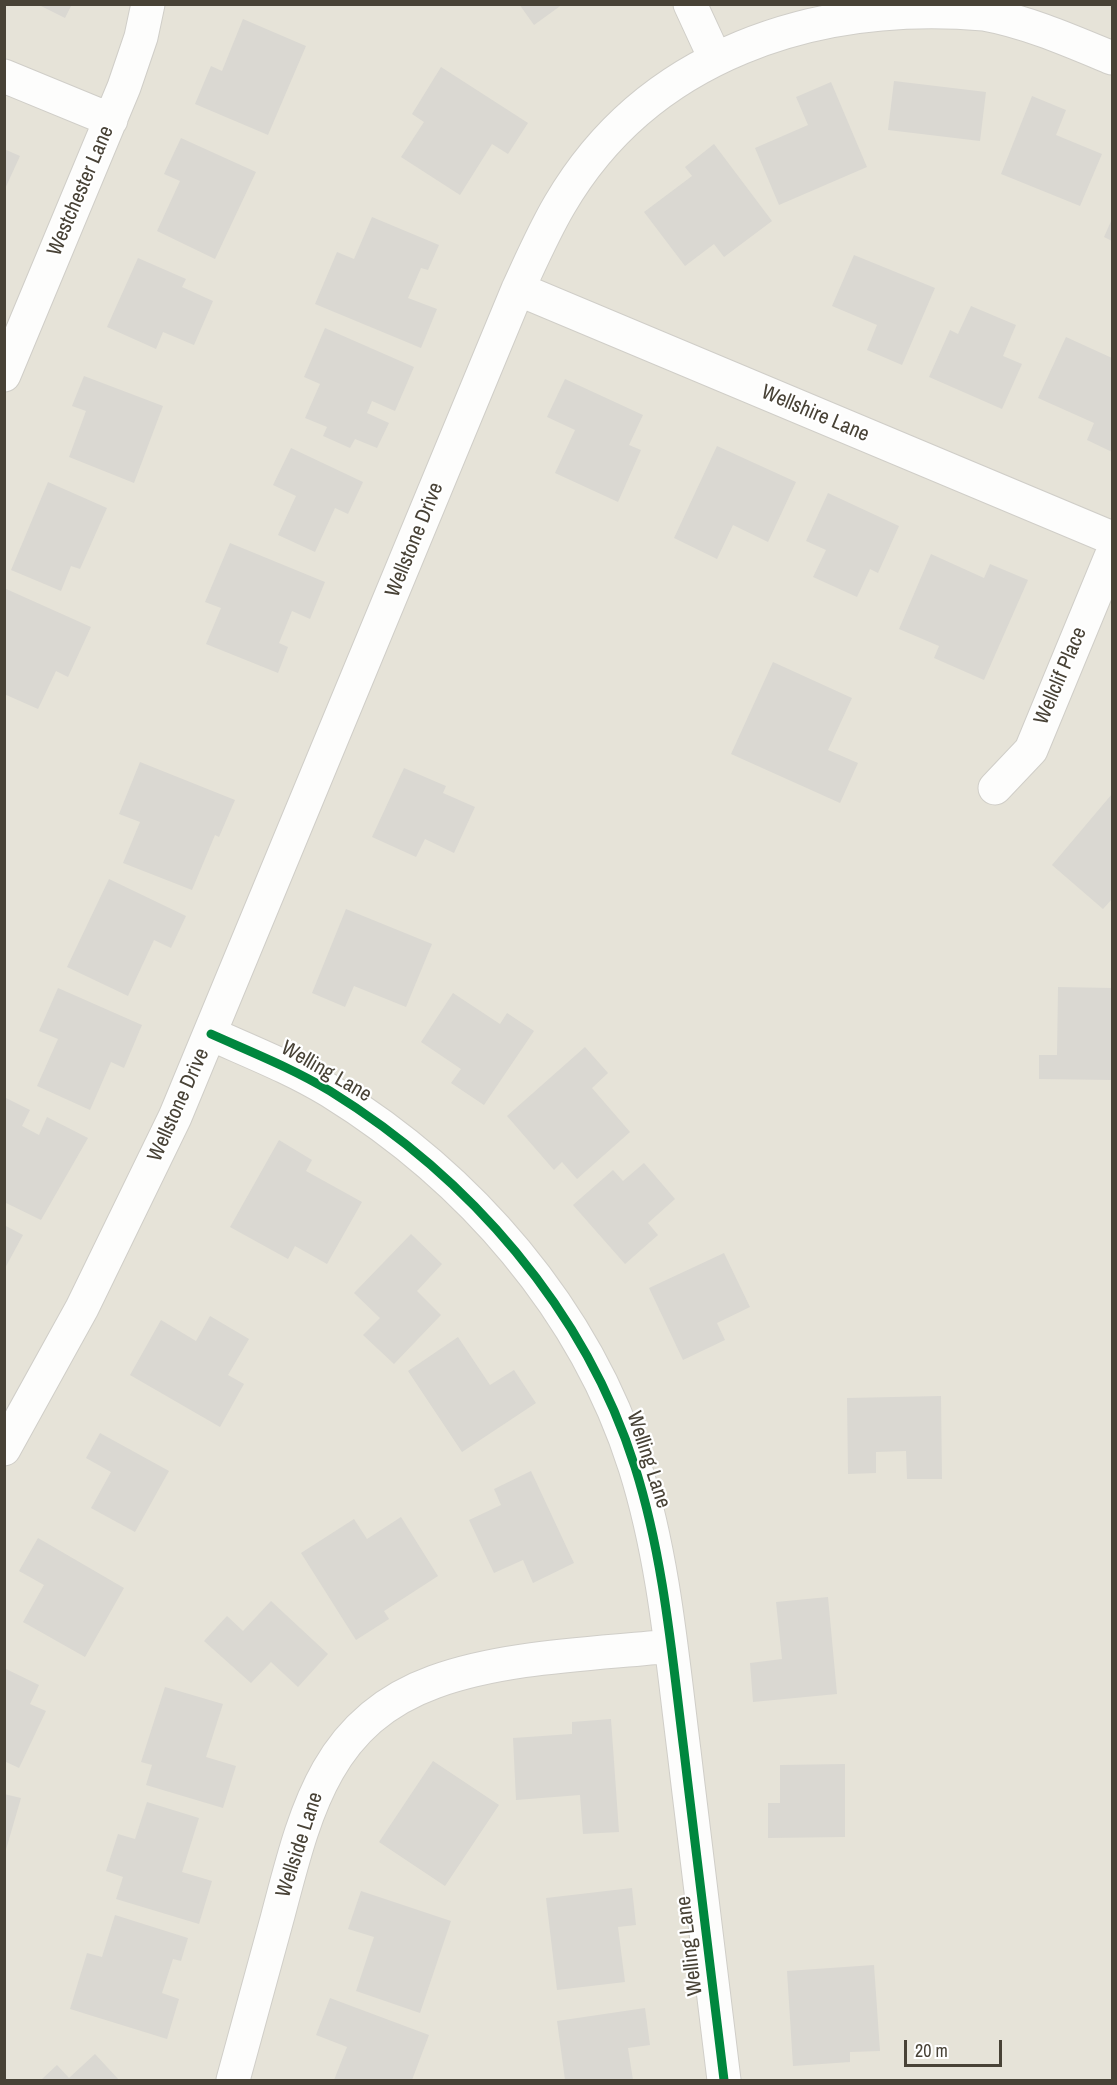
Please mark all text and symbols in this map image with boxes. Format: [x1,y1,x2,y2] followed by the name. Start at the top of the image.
[42,122,120,260] street label: Westchester Lane
[757,380,873,448] street label: Wellshire Lane
[381,479,449,601] street label: Wellstone Drive
[1029,624,1093,728] street label: Wellclif Place
[276,1036,376,1108] street label: Welling Lane
[143,1044,215,1166] street label: Wellstone Drive
[621,1408,675,1512] street label: Welling Lane
[271,1789,329,1901] street label: Wellside Lane
[671,1895,709,1997] street label: Welling Lane
[907,2028,1004,2066] scale bar
[915,2038,948,2063] text: 20 m

